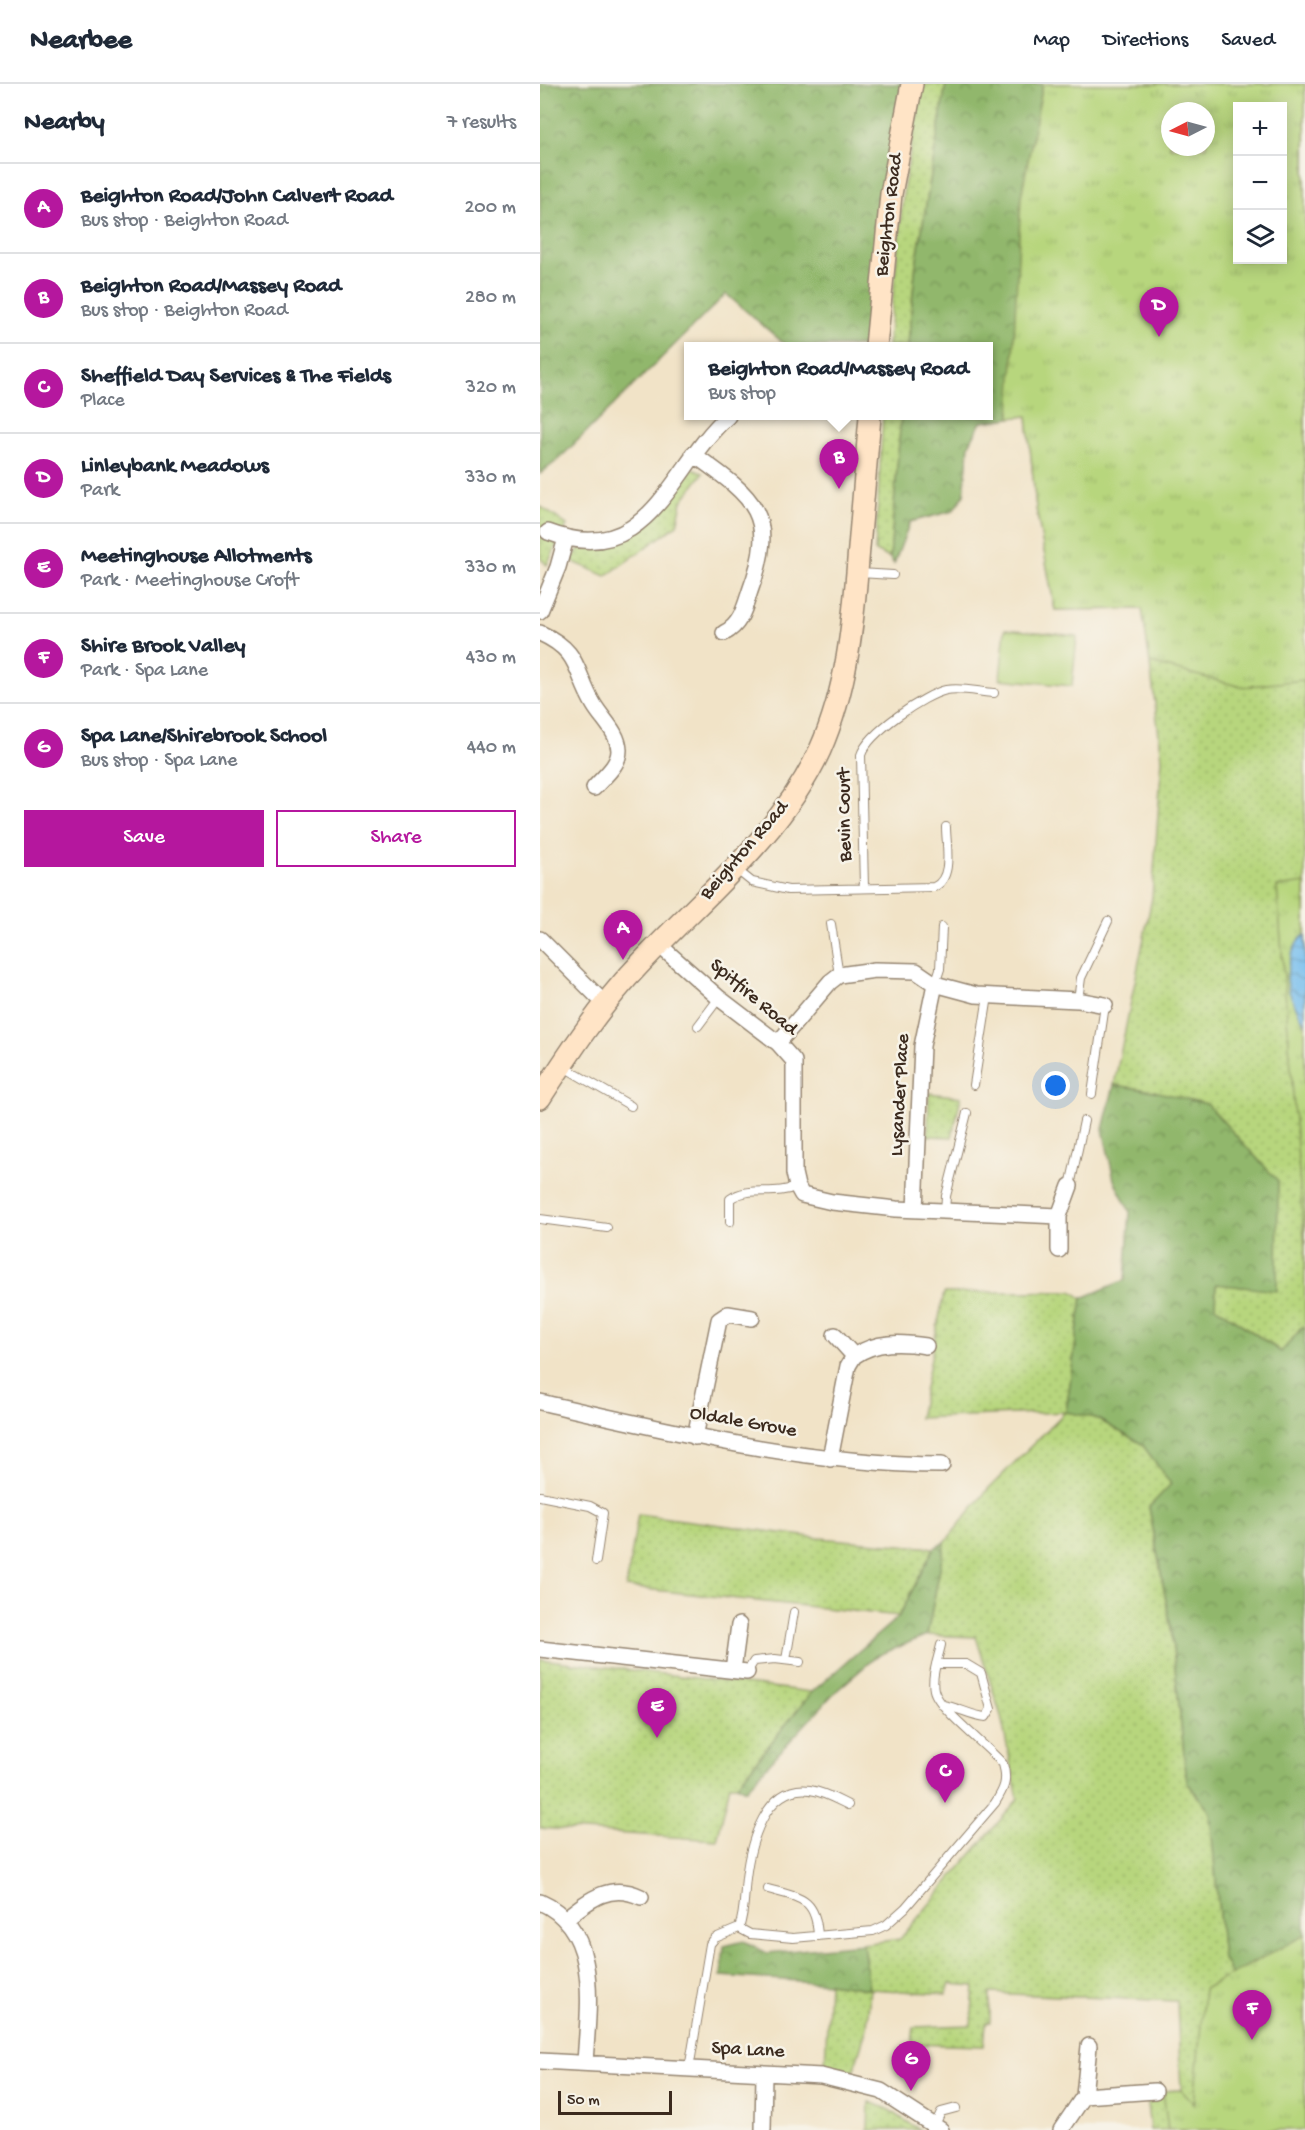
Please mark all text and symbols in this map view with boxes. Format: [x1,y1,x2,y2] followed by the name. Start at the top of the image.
[30,25,132,58] text: Nearbee
[1033,29,1070,54] text: Map
[1103,29,1188,54] text: Directions
[1221,29,1275,54] text: Saved
[1161,102,1215,156] north arrow
[1233,102,1287,264] map controls
[1233,102,1287,156] button: +
[24,108,105,139] text: Nearby
[447,112,516,135] text: 7 results
[871,150,909,279] street label: Beighton Road
[1233,156,1287,210] button: −
[81,184,393,210] text: Beighton Road/John Calvert Road
[38,197,49,220] text: A
[465,197,516,220] text: 200 m
[81,210,288,233] text: Bus stop · Beighton Road
[1233,210,1287,264] button: layers
[81,274,341,300] text: Beighton Road/Massey Road
[38,287,49,310] text: B
[465,287,516,310] text: 280 m
[1140,288,1178,337] pin: D
[81,300,288,323] text: Bus stop · Beighton Road
[684,342,993,420] popup
[708,357,969,383] text: Beighton Road/Massey Road
[81,364,391,390] text: Sheffield Day Services & The Fields
[38,377,49,400] text: C
[466,377,516,400] text: 320 m
[708,383,776,406] text: Bus stop
[81,390,125,413] text: Place
[820,440,858,489] pin: B
[81,454,269,480] text: Linleybank Meadows
[37,467,50,490] text: D
[465,467,516,490] text: 330 m
[81,480,119,503] text: Park
[81,544,311,570] text: Meetinghouse Allotments
[37,557,50,580] text: E
[465,557,516,580] text: 330 m
[81,570,298,593] text: Park · Meetinghouse Croft
[81,634,245,660] text: Shire Brook Valley
[38,647,49,670] text: F
[466,647,516,670] text: 430 m
[81,660,208,683] text: Park · Spa Lane
[81,724,327,750] text: Spa Lane/Shirebrook School
[37,737,50,760] text: G
[467,737,516,760] text: 440 m
[81,750,237,773] text: Bus stop · Spa Lane
[834,766,858,863] street label: Bevin Court
[695,795,796,906] street label: Beighton Road
[24,810,264,867] button: Save
[276,810,516,867] button: Share
[604,910,643,960] pin: A
[704,955,803,1043] street label: Spitfire Road
[886,1032,916,1157] street label: Lysander Place
[1041,1071,1070,1100] your location
[688,1402,799,1444] street label: Oldale Grove
[638,1688,676,1738] pin: E
[926,1754,964,1803] pin: C
[1232,1990,1272,2040] pin: F
[711,2038,786,2064] street label: Spa Lane
[892,2042,931,2091] pin: G
[558,2088,672,2116] scale bar
[567,2092,600,2111] text: 50 m

